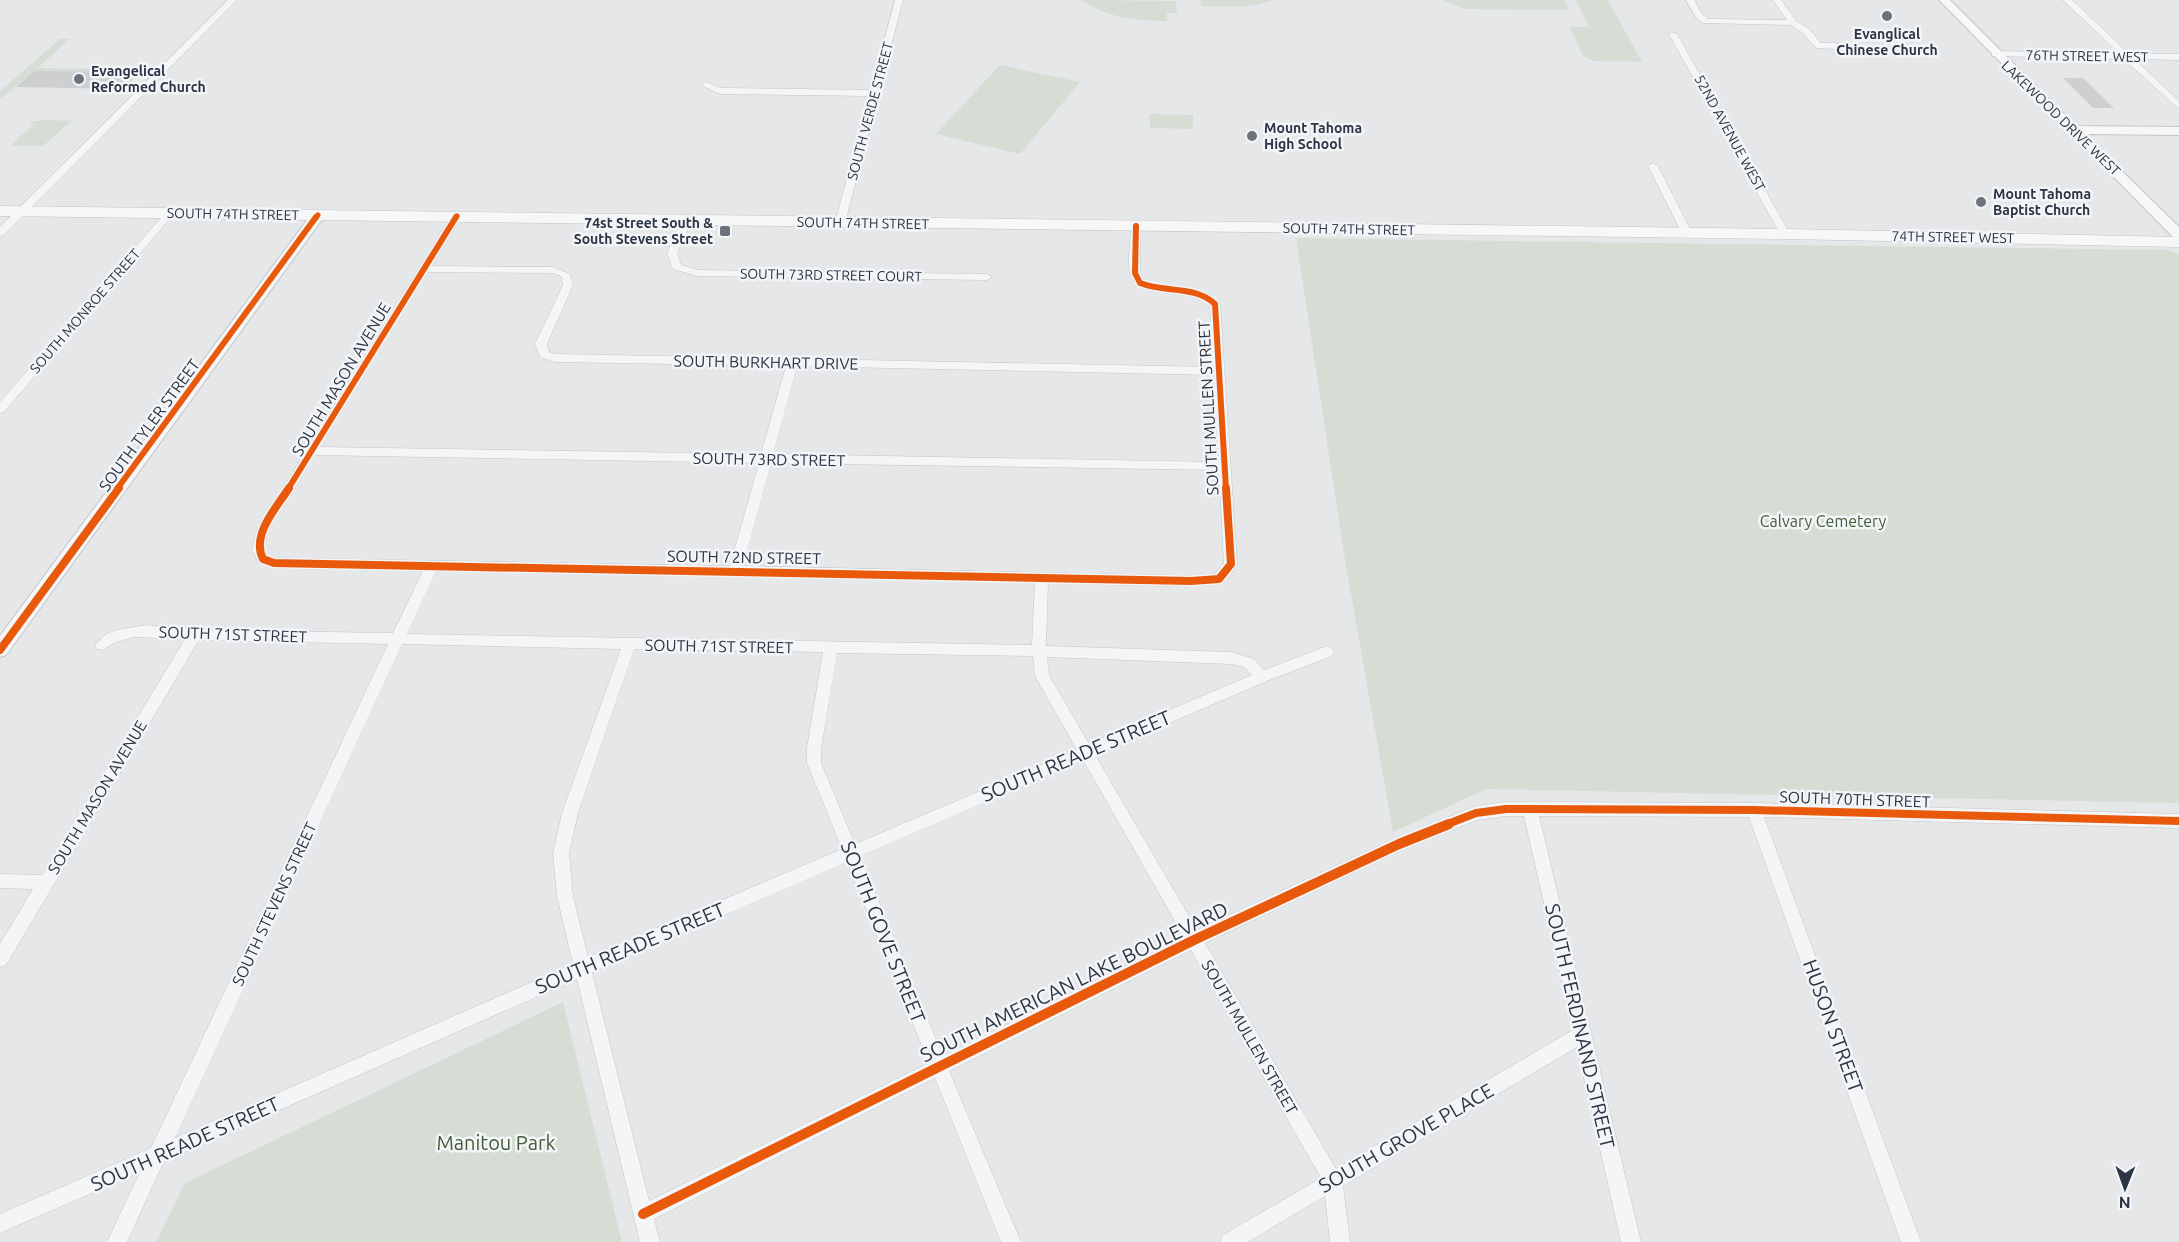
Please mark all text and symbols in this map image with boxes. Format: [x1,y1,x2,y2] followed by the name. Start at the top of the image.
[1880,9,1894,23] marker: Evanglical Chinese Church
[1836,26,1938,58] place label: Evanglical Chinese Church
[844,40,896,182] street label: SOUTH VERDE STREET
[2025,47,2149,65] street label: 76TH STREET WEST
[1998,57,2124,179] street label: LAKEWOOD DRIVE WEST
[91,63,206,95] place label: Evangelical Reformed Church
[72,72,86,86] marker: Evangelical Reformed Church
[1691,72,1769,194] street label: 52ND AVENUE WEST
[1264,120,1362,152] place label: Mount Tahoma High School
[1245,129,1259,143] marker: Mount Tahoma High School
[1993,186,2091,218] place label: Mount Tahoma Baptist Church
[1974,195,1988,209] marker: Mount Tahoma Baptist Church
[167,205,300,223] street label: SOUTH 74TH STREET
[797,214,930,232] street label: SOUTH 74TH STREET
[574,215,713,247] place label: 74st Street South & South Stevens Street
[1283,220,1416,238] street label: SOUTH 74TH STREET
[718,224,732,238] marker: 74st Street South & South Stevens Street
[1891,228,2015,246] street label: 74TH STREET WEST
[27,245,143,376] street label: SOUTH MONROE STREET
[740,265,922,285] street label: SOUTH 73RD STREET COURT
[288,299,394,459] street label: SOUTH MASON AVENUE
[1194,320,1222,496] street label: SOUTH MULLEN STREET
[673,351,859,373] street label: SOUTH BURKHART DRIVE
[95,355,203,495] street label: SOUTH TYLER STREET
[693,449,846,469] street label: SOUTH 73RD STREET
[1760,512,1887,530] park label: Calvary Cemetery
[667,547,821,567] street label: SOUTH 72ND STREET
[158,622,308,646] street label: SOUTH 71ST STREET
[645,636,793,656] street label: SOUTH 71ST STREET
[977,705,1174,806] street label: SOUTH READE STREET
[44,717,150,877] street label: SOUTH MASON AVENUE
[1779,787,1931,811] street label: SOUTH 70TH STREET
[228,819,320,989] street label: SOUTH STEVENS STREET
[836,838,930,1026] street label: SOUTH GOVE STREET
[531,897,728,998] street label: SOUTH READE STREET
[916,897,1231,1066] street label: SOUTH AMERICAN LAKE BOULEVARD
[1541,901,1620,1151] street label: SOUTH FERDINAND STREET
[1799,956,1868,1096] street label: HUSON STREET
[1199,957,1302,1117] street label: SOUTH MULLEN STREET
[1314,1078,1497,1197] street label: SOUTH GROVE PLACE
[87,1092,283,1196] street label: SOUTH READE STREET
[436,1131,556,1154] park label: Manitou Park
[2095,1158,2155,1218] north arrow
[2119,1194,2131,1212] text: N

